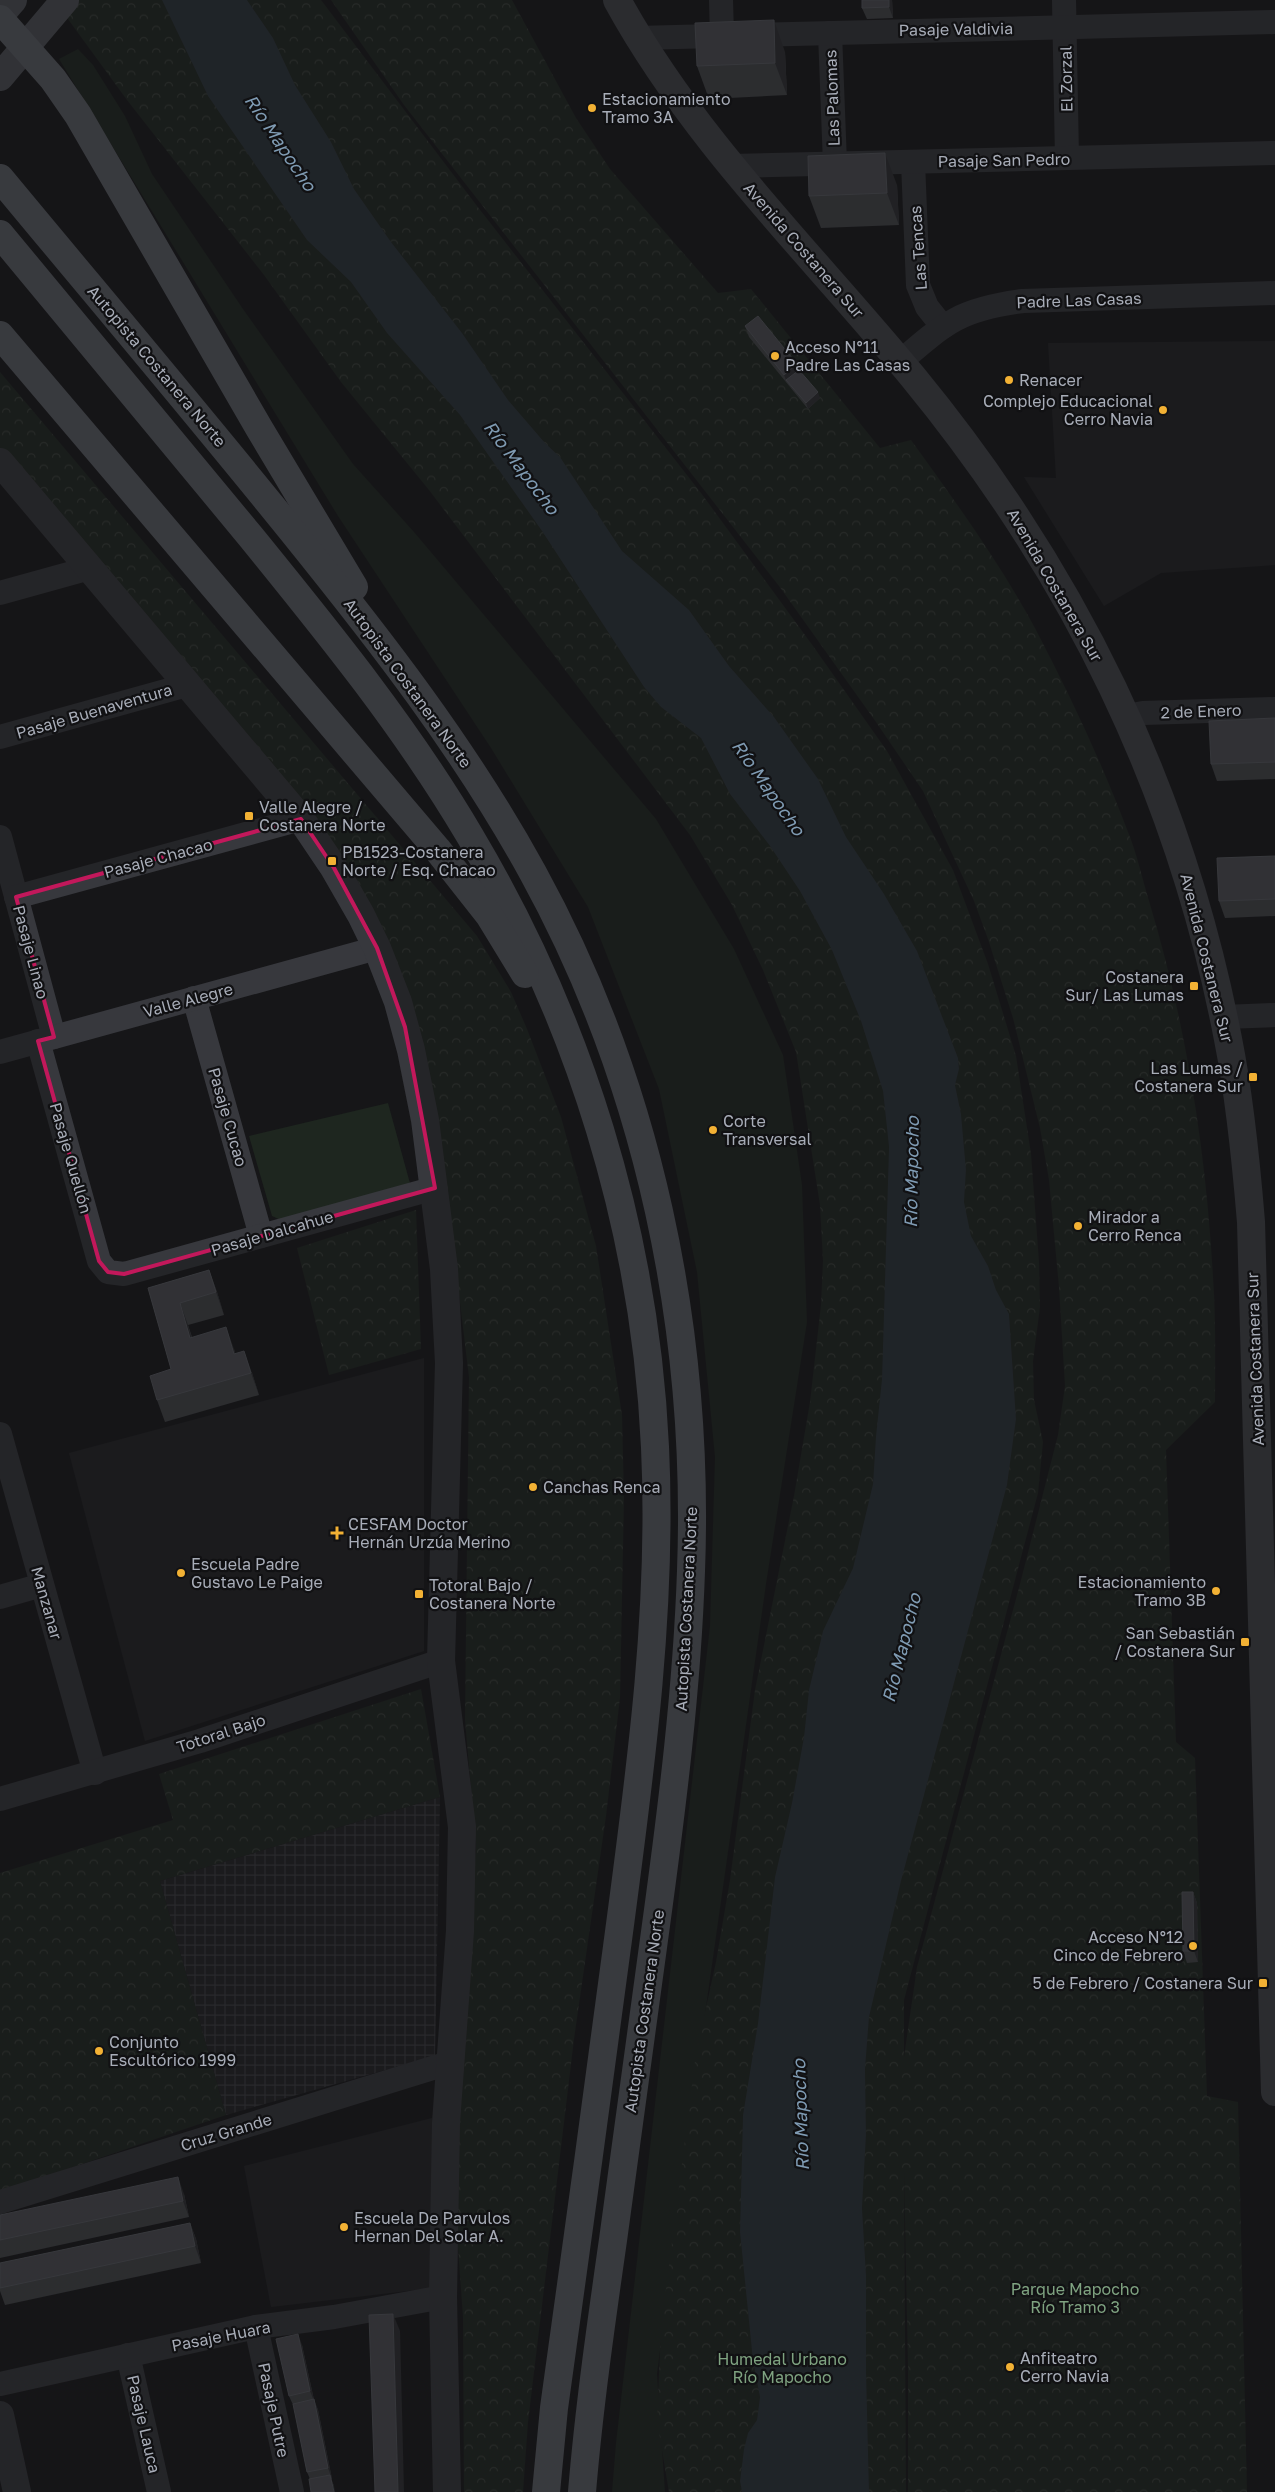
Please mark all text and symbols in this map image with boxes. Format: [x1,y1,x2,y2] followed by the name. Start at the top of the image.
[899,18,1013,40] street label: Pasaje Valdivia
[1055,46,1077,112] street label: El Zorzal
[820,49,844,147] street label: Las Palomas
[602,89,731,127] place label: Estacionamiento Tramo 3A
[241,90,322,196] water label: Río Mapocho
[586,102,598,114] marker: Estacionamiento Tramo 3A
[937,149,1071,171] street label: Pasaje San Pedro
[740,178,868,322] street label: Avenida Costanera Sur
[905,205,931,291] street label: Las Tencas
[84,281,230,451] street label: Autopista Costanera Norte
[1016,288,1142,312] street label: Padre Las Casas
[785,337,910,375] place label: Acceso N°11 Padre Las Casas
[769,350,781,362] marker: Acceso N°11 Padre Las Casas
[1019,370,1082,390] place label: Renacer
[1003,374,1015,386] marker: Renacer
[983,391,1153,429] place label: Complejo Educacional Cerro Navia
[1157,404,1169,416] marker: Complejo Educacional Cerro Navia
[479,416,565,520] water label: Río Mapocho
[1003,505,1107,665] street label: Avenida Costanera Sur
[340,594,476,772] street label: Autopista Costanera Norte
[14,679,174,743] street label: Pasaje Buenaventura
[1160,700,1242,722] street label: 2 de Enero
[728,735,811,840] water label: Río Mapocho
[259,797,386,835] place label: Valle Alegre / Costanera Norte
[243,810,255,822] marker: Valle Alegre / Costanera Norte
[102,834,214,882] street label: Pasaje Chacao
[342,842,496,880] place label: PB1523-Costanera Norte / Esq. Chacao
[326,855,338,867] marker: PB1523-Costanera Norte / Esq. Chacao
[1176,871,1238,1045] street label: Avenida Costanera Sur
[9,903,53,1001] street label: Pasaje Linao
[1065,967,1184,1005] place label: Costanera Sur/ Las Lumas
[141,978,235,1022] street label: Valle Alegre
[1188,980,1200,992] marker: Costanera Sur/ Las Lumas
[1134,1058,1243,1096] place label: Las Lumas / Costanera Sur
[204,1065,252,1169] street label: Pasaje Cucao
[1247,1071,1259,1083] marker: Las Lumas / Costanera Sur
[46,1100,96,1216] street label: Pasaje Quellón
[723,1111,812,1149] place label: Corte Transversal
[899,1115,923,1228] water label: Río Mapocho
[707,1124,719,1136] marker: Corte Transversal
[209,1206,335,1260] street label: Pasaje Dalcahue
[1088,1207,1182,1245] place label: Mirador a Cerro Renca
[1072,1220,1084,1232] marker: Mirador a Cerro Renca
[1242,1272,1268,1446] street label: Avenida Costanera Sur
[543,1477,660,1497] place label: Canchas Renca
[527,1481,539,1493] marker: Canchas Renca
[671,1506,701,1712] street label: Autopista Costanera Norte
[348,1514,510,1552] place label: CESFAM Doctor Hernán Urzúa Merino
[330,1526,344,1540] marker: CESFAM Doctor Hernán Urzúa Merino
[191,1554,323,1592] place label: Escuela Padre Gustavo Le Paige
[27,1564,67,1642] street label: Manzanar
[175,1567,187,1579] marker: Escuela Padre Gustavo Le Paige
[1077,1572,1206,1610] place label: Estacionamiento Tramo 3B
[429,1575,556,1613] place label: Totoral Bajo / Costanera Norte
[1210,1585,1222,1597] marker: Estacionamiento Tramo 3B
[413,1588,425,1600] marker: Totoral Bajo / Costanera Norte
[877,1590,925,1705] water label: Río Mapocho
[1115,1623,1235,1661] place label: San Sebastián / Costanera Sur
[1239,1636,1251,1648] marker: San Sebastián / Costanera Sur
[174,1709,268,1757] street label: Totoral Bajo
[620,1908,668,2114] street label: Autopista Costanera Norte
[1053,1927,1183,1965] place label: Acceso N°12 Cinco de Febrero
[1187,1940,1199,1952] marker: Acceso N°12 Cinco de Febrero
[1033,1973,1253,1993] place label: 5 de Febrero / Costanera Sur
[1257,1977,1269,1989] marker: 5 de Febrero / Costanera Sur
[109,2032,236,2070] place label: Conjunto Escultórico 1999
[93,2045,105,2057] marker: Conjunto Escultórico 1999
[787,2058,813,2171] water label: Río Mapocho
[178,2109,274,2155] street label: Cruz Grande
[354,2208,510,2246] place label: Escuela De Parvulos Hernan Del Solar A.
[338,2221,350,2233] marker: Escuela De Parvulos Hernan Del Solar A.
[1011,2279,1139,2317] park label: Parque Mapocho Río Tramo 3
[170,2317,272,2355] street label: Pasaje Huara
[1020,2348,1109,2386] place label: Anfiteatro Cerro Navia
[717,2349,847,2387] park label: Humedal Urbano Río Mapocho
[254,2361,294,2459] street label: Pasaje Putre
[1004,2361,1016,2373] marker: Anfiteatro Cerro Navia
[123,2373,165,2475] street label: Pasaje Lauca

